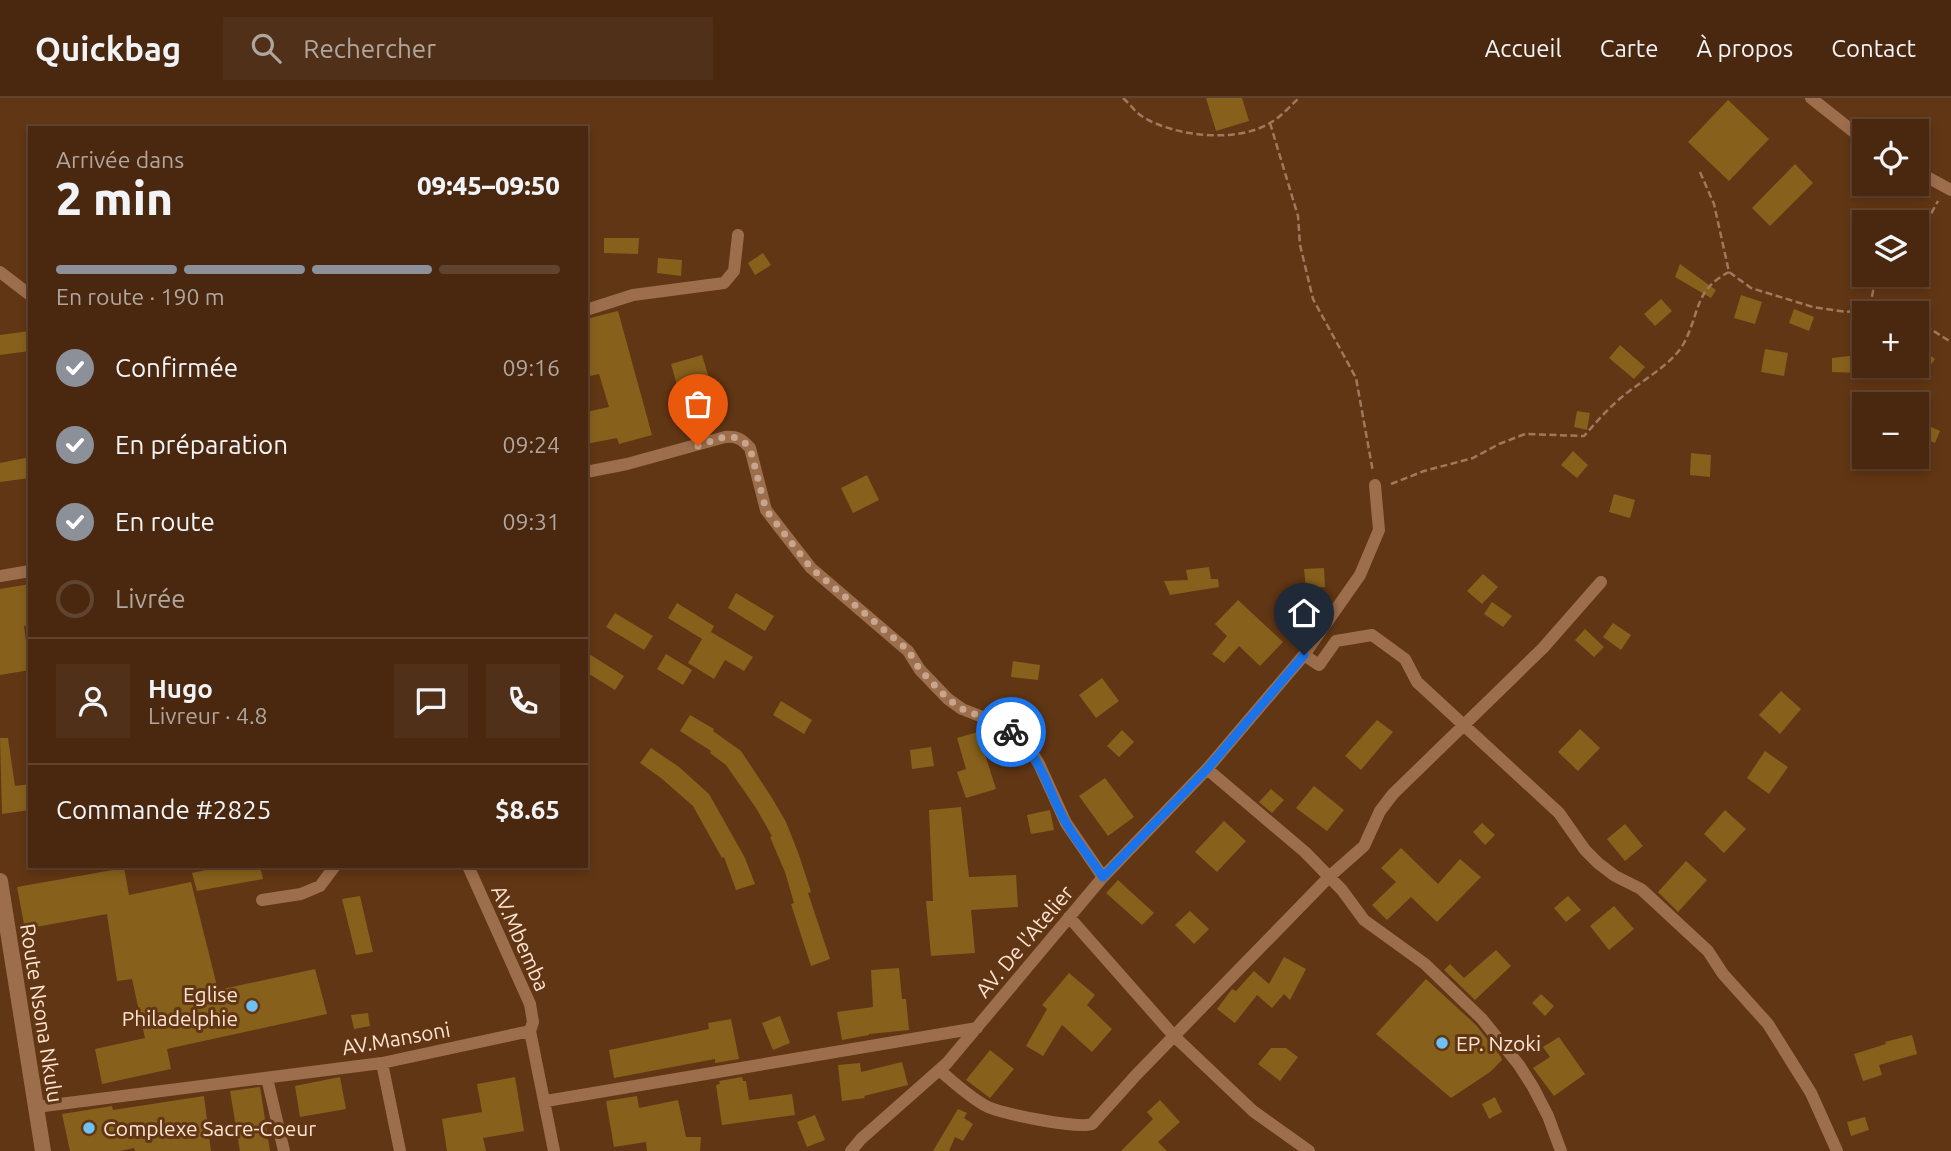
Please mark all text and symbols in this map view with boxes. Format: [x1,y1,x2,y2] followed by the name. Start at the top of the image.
[223,17,713,80] search box
[247,29,285,67] icon: search
[35,30,181,67] text: Quickbag
[303,34,436,63] text: Rechercher
[1485,35,1562,62] text: Accueil
[1600,35,1659,62] text: Carte
[1697,35,1793,62] text: À propos
[1831,35,1916,62] text: Contact
[1852,119,1929,469] map controls
[1852,119,1929,196] button: locate
[56,147,184,172] text: Arrivée dans
[417,171,560,200] text: 09:45–09:50
[56,172,173,224] text: 2 min
[1852,210,1929,287] button: layers
[56,284,225,309] text: En route · 190 m
[1852,301,1929,378] button: +
[56,349,94,387] icon: check
[115,353,238,382] text: Confirmée
[502,355,560,380] text: 09:16
[668,374,728,446] pin
[679,385,717,423] icon: bag
[1852,392,1929,469] button: −
[56,426,94,464] icon: check
[115,430,288,459] text: En préparation
[502,432,560,457] text: 09:24
[56,503,94,541] icon: check
[115,507,215,536] text: En route
[502,509,560,534] text: 09:31
[1274,583,1334,655] pin
[115,584,186,613] text: Livrée
[1285,594,1323,632] icon: home
[56,664,130,738] button: person
[394,664,468,738] button: chat
[486,664,560,738] button: phone
[148,674,213,703] text: Hugo
[976,697,1046,767] courier
[148,703,268,728] text: Livreur · 4.8
[992,713,1030,751] icon: bike
[56,795,272,824] text: Commande #2825
[495,795,560,824] text: $8.65
[970,880,1078,1002] street label: AV. De l'Atelier
[487,881,555,995] street label: AV.Mbemba
[16,922,68,1104] street label: Route Nsona Nkulu
[122,982,238,1030] place label: Eglise Philadelphie
[244,998,260,1014] marker: Eglise Philadelphie
[340,1017,452,1059] street label: AV.Mansoni
[1456,1031,1541,1055] place label: EP. Nzoki
[1434,1035,1450,1051] marker: EP. Nzoki
[103,1116,316,1140] place label: Complexe Sacre-Coeur
[81,1120,97,1136] marker: Complexe Sacre-Coeur

